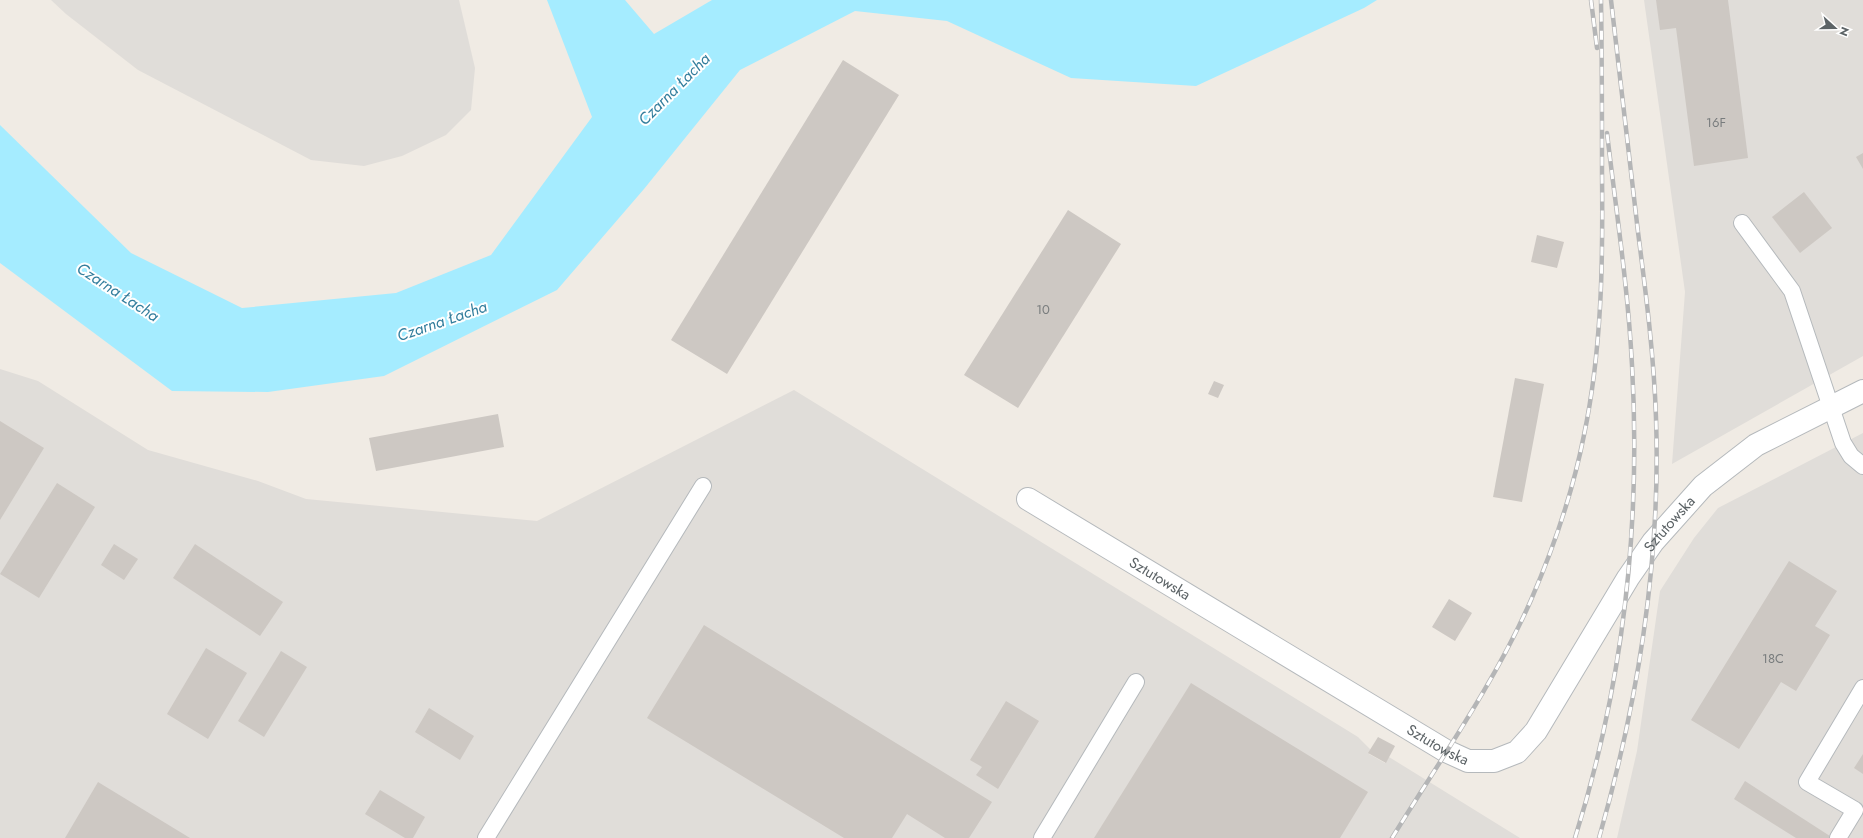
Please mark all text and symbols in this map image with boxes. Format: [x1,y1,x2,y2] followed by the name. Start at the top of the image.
[1815,8,1855,48] north arrow
[1835,25,1853,39] text: N
[633,48,715,130] water label: Czarna Łacha
[1706,113,1726,132] house number: 16F
[72,257,164,327] water label: Czarna Łacha
[394,295,490,347] water label: Czarna Łacha
[1036,300,1050,319] house number: 10
[1638,491,1700,556] street label: Sztutowska
[1125,551,1195,606] street label: Sztutowska
[1762,649,1784,668] house number: 18C
[1402,719,1472,771] street label: Sztutowska

